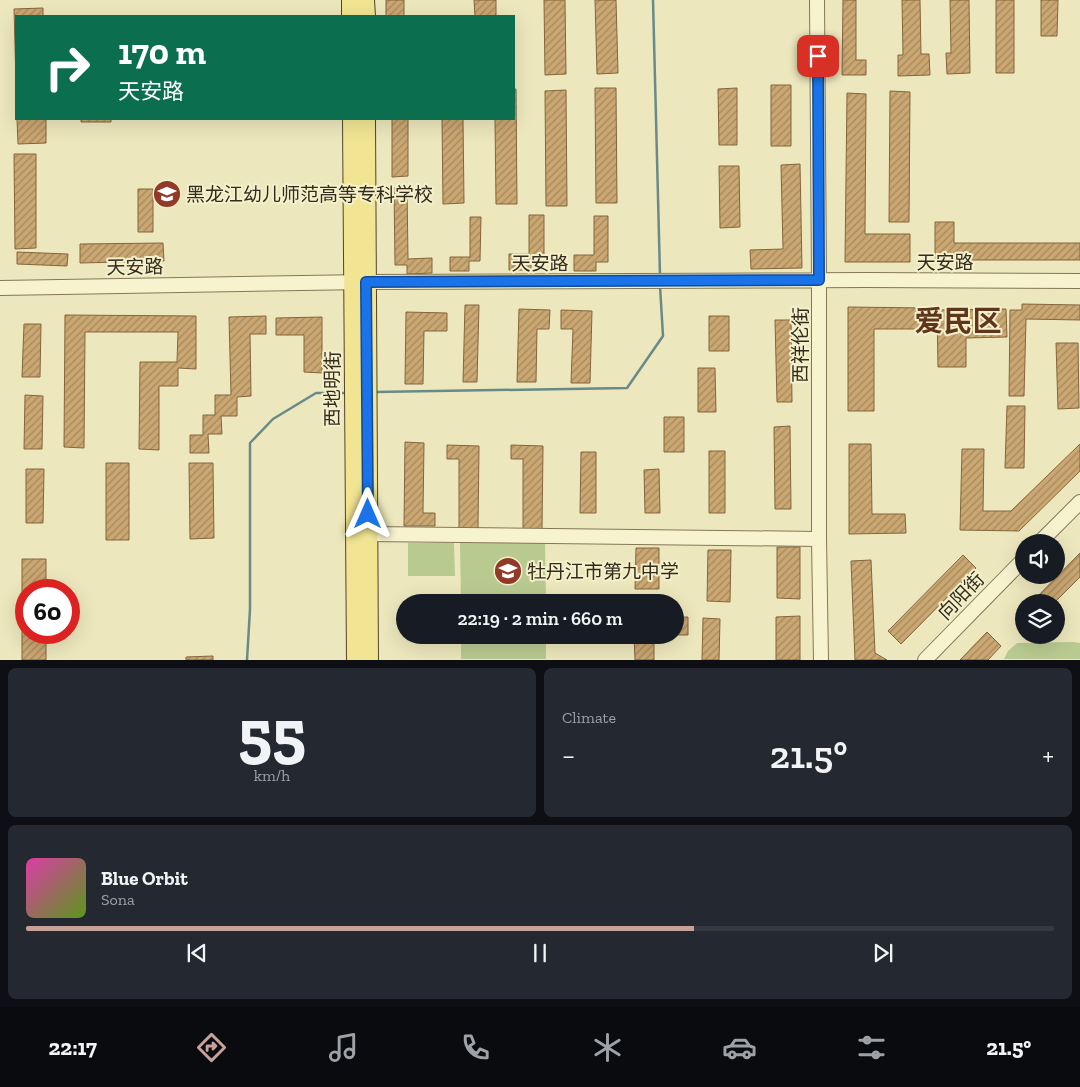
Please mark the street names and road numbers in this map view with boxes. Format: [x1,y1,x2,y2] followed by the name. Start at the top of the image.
[916,251,974,274] street label: 天安路
[511,252,569,275] street label: 天安路
[106,255,164,279] street label: 天安路
[789,307,812,383] street label: 西祥伦街
[321,351,344,427] street label: 西地明街
[933,568,989,624] street label: 向阳街

